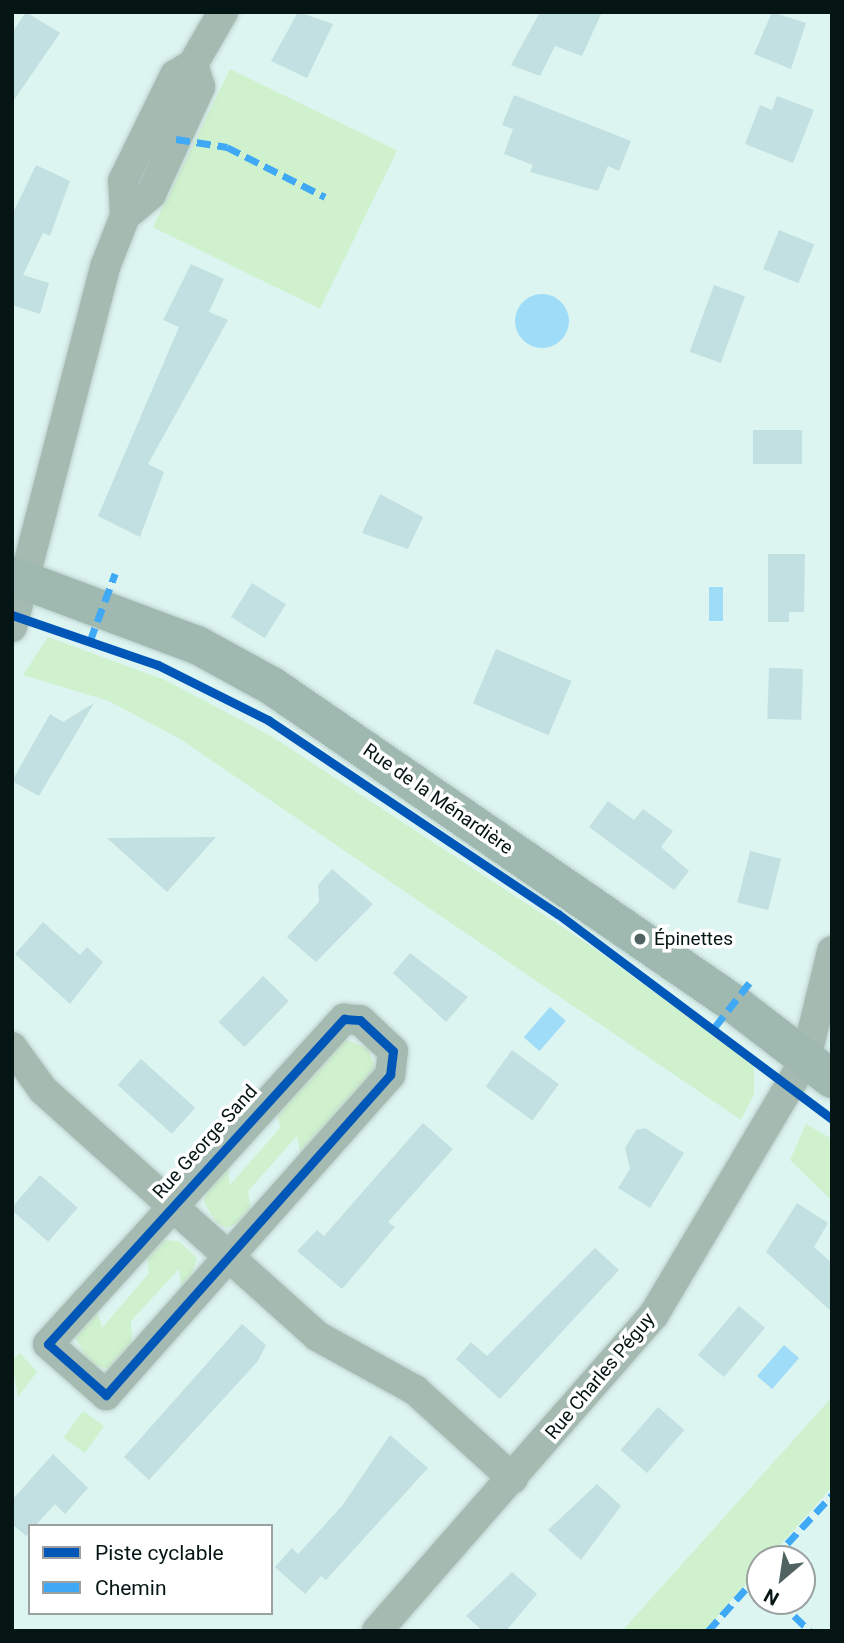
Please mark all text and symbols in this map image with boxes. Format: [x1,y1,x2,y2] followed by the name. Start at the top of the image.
[359,739,517,859] street label: Rue de la Ménardière
[654,928,733,950] place label: Épinettes
[632,931,648,947] marker: Épinettes
[148,1080,262,1204] street label: Rue George Sand
[541,1308,659,1444] street label: Rue Charles Péguy
[28,1524,273,1615] legend
[95,1541,224,1565] text: Piste cyclable
[746,1545,816,1615] north arrow
[95,1576,167,1600] text: Chemin
[760,1584,783,1610] text: N

